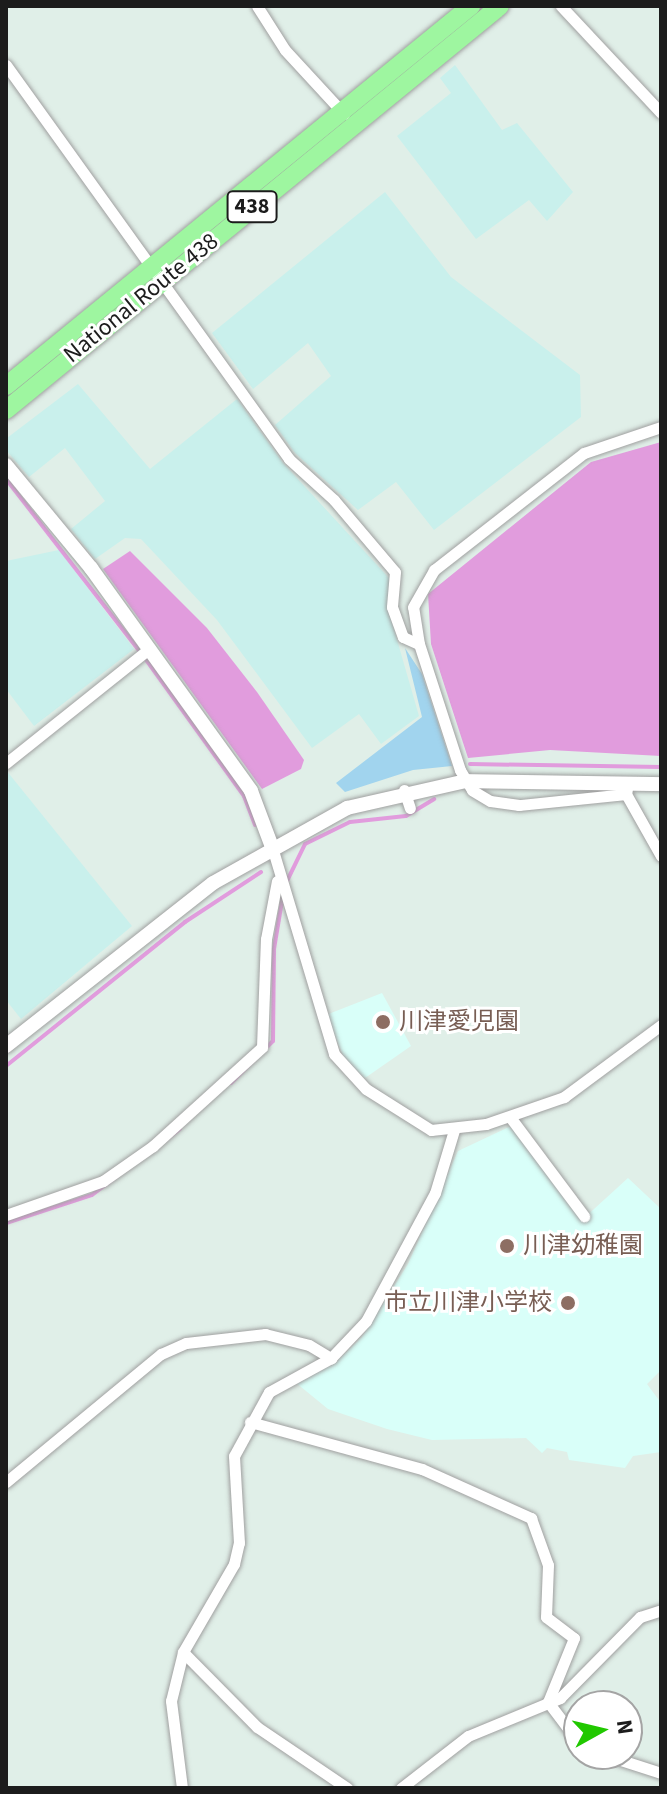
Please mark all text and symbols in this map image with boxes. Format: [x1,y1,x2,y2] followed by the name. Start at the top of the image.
[226,189,278,225] road number: 438
[58,227,224,369] street label: National Route 438
[399,1008,519,1036] place label: 川津愛児園
[374,1013,392,1031] marker: 川津愛児園
[523,1232,643,1260] place label: 川津幼稚園
[498,1237,516,1255] marker: 川津幼稚園
[384,1289,552,1317] place label: 市立川津小学校
[559,1294,577,1312] marker: 市立川津小学校
[563,1690,643,1770] north arrow
[608,1717,642,1736] text: N

